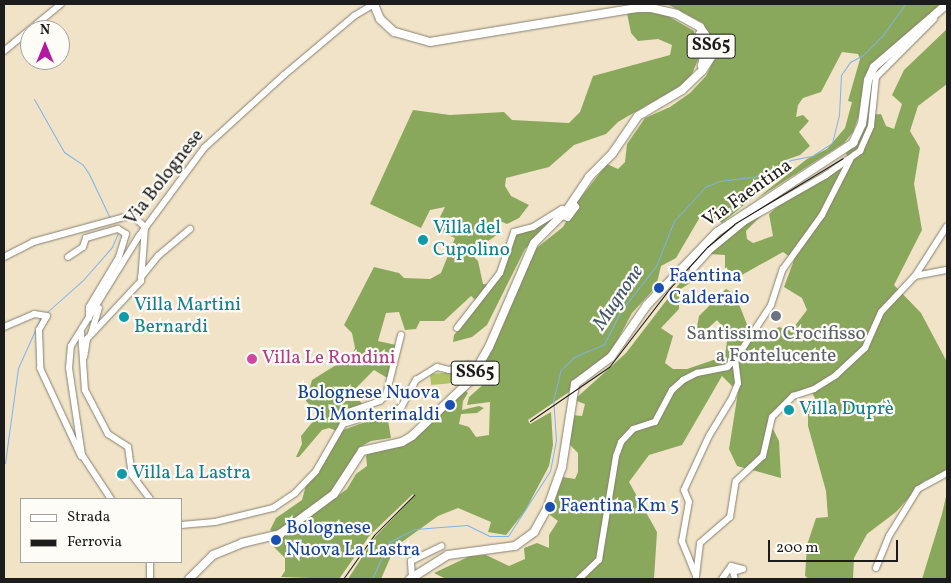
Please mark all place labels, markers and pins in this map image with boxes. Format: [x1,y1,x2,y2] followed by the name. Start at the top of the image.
[433,218,510,262] place label: Villa del Cupolino
[417,234,429,246] marker: Villa del Cupolino
[669,266,750,310] place label: Faentina Calderaio
[653,282,665,294] marker: Faentina Calderaio
[134,295,241,339] place label: Villa Martini Bernardi
[770,310,782,322] marker: Santissimo Crocifisso a Fontelucente
[118,311,130,323] marker: Villa Martini Bernardi
[686,324,866,368] place label: Santissimo Crocifisso a Fontelucente
[262,348,395,370] place label: Villa Le Rondini
[246,353,258,365] marker: Villa Le Rondini
[297,383,440,427] place label: Bolognese Nuova Di Monterinaldi
[444,399,456,411] marker: Bolognese Nuova Di Monterinaldi
[799,399,894,421] place label: Villa Duprè
[783,404,795,416] marker: Villa Duprè
[132,463,251,485] place label: Villa La Lastra
[116,468,128,480] marker: Villa La Lastra
[560,496,679,518] place label: Faentina Km 5
[544,501,556,513] marker: Faentina Km 5
[286,518,420,562] place label: Bolognese Nuova La Lastra
[270,534,282,546] marker: Bolognese Nuova La Lastra

